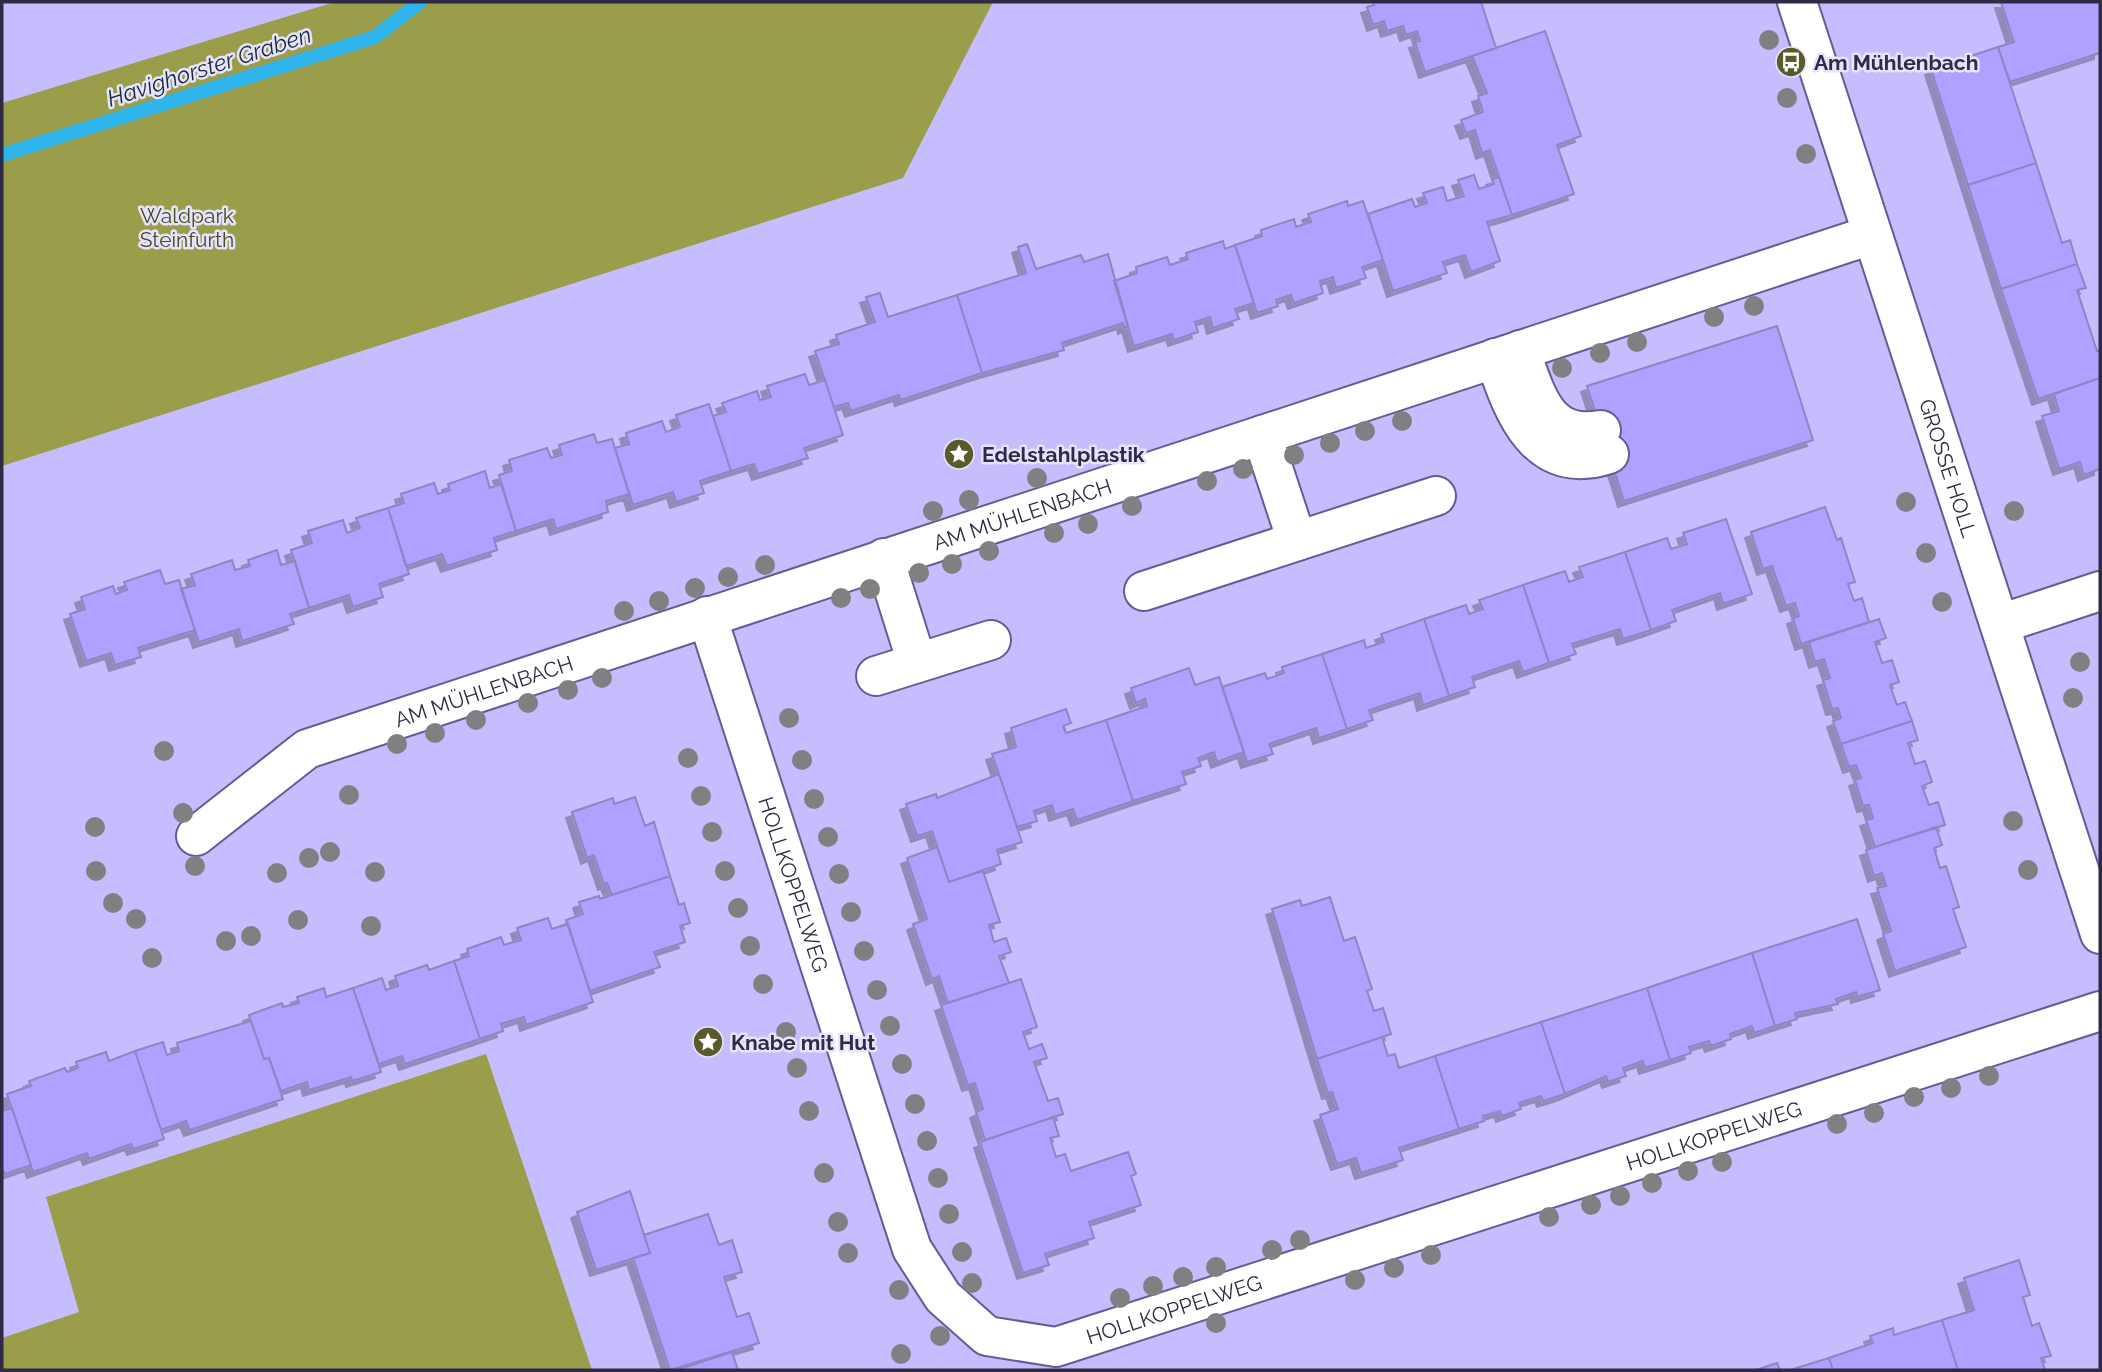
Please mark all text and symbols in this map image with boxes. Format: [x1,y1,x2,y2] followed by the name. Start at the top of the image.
[104,20,314,112] water label: Havighorster Graben
[1774,45,1808,79] bus stop icon: Am Mühlenbach
[1814,50,1978,75] place label: Am Mühlenbach
[140,203,234,252] park label: Waldpark Steinfurth
[1914,396,1983,540] street label: GROSSE HOLL
[942,437,976,471] place icon: Edelstahlplastik
[982,442,1145,467] place label: Edelstahlplastik
[930,473,1115,555] street label: AM MÜHLENBACH
[391,650,576,732] street label: AM MÜHLENBACH
[754,793,834,975] street label: HOLLKOPPELWEG
[691,1025,725,1059] place icon: Knabe mit Hut
[731,1030,875,1055] place label: Knabe mit Hut
[1623,1095,1804,1175] street label: HOLLKOPPELWEG
[1083,1269,1265,1349] street label: HOLLKOPPELWEG

